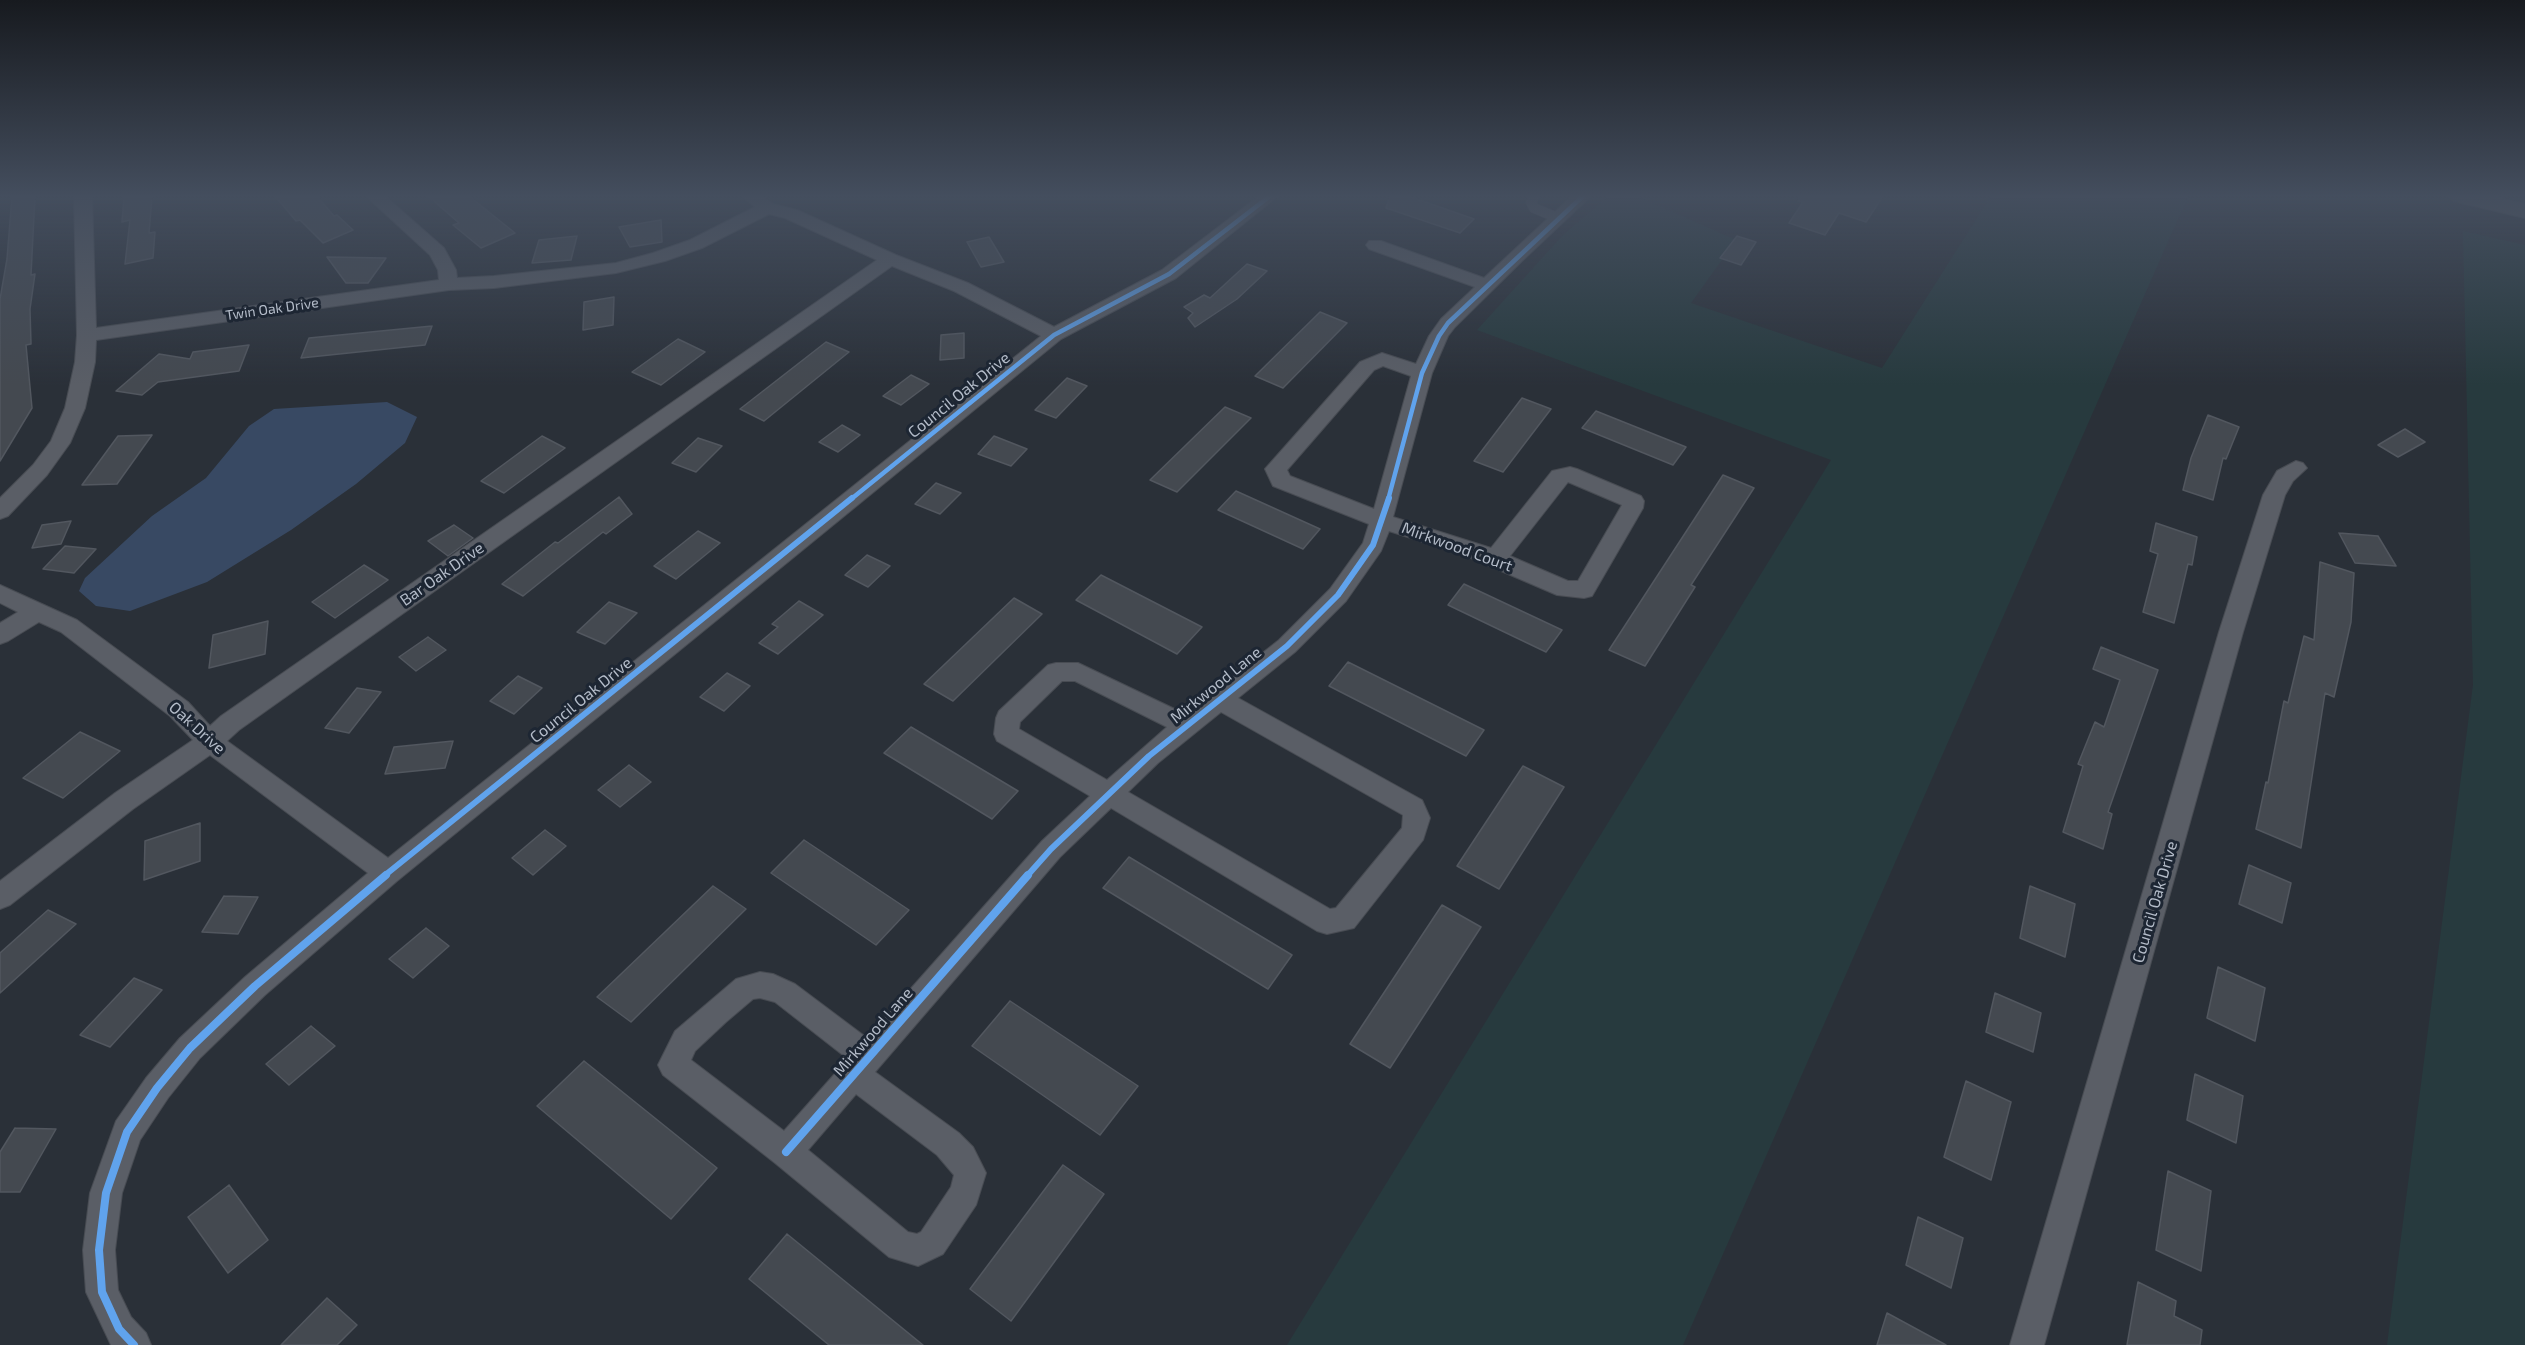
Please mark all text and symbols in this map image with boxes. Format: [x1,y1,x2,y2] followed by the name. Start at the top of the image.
[224,294,320,324] street label: Twin Oak Drive
[904,348,1014,442] street label: Council Oak Drive
[1399,518,1515,576] street label: Mirkwood Court
[396,538,488,610] street label: Bar Oak Drive
[1167,642,1265,728] street label: Mirkwood Lane
[526,653,636,747] street label: Council Oak Drive
[165,698,229,758] street label: Oak Drive
[2128,839,2182,965] street label: Council Oak Drive
[829,984,917,1080] street label: Mirkwood Lane

